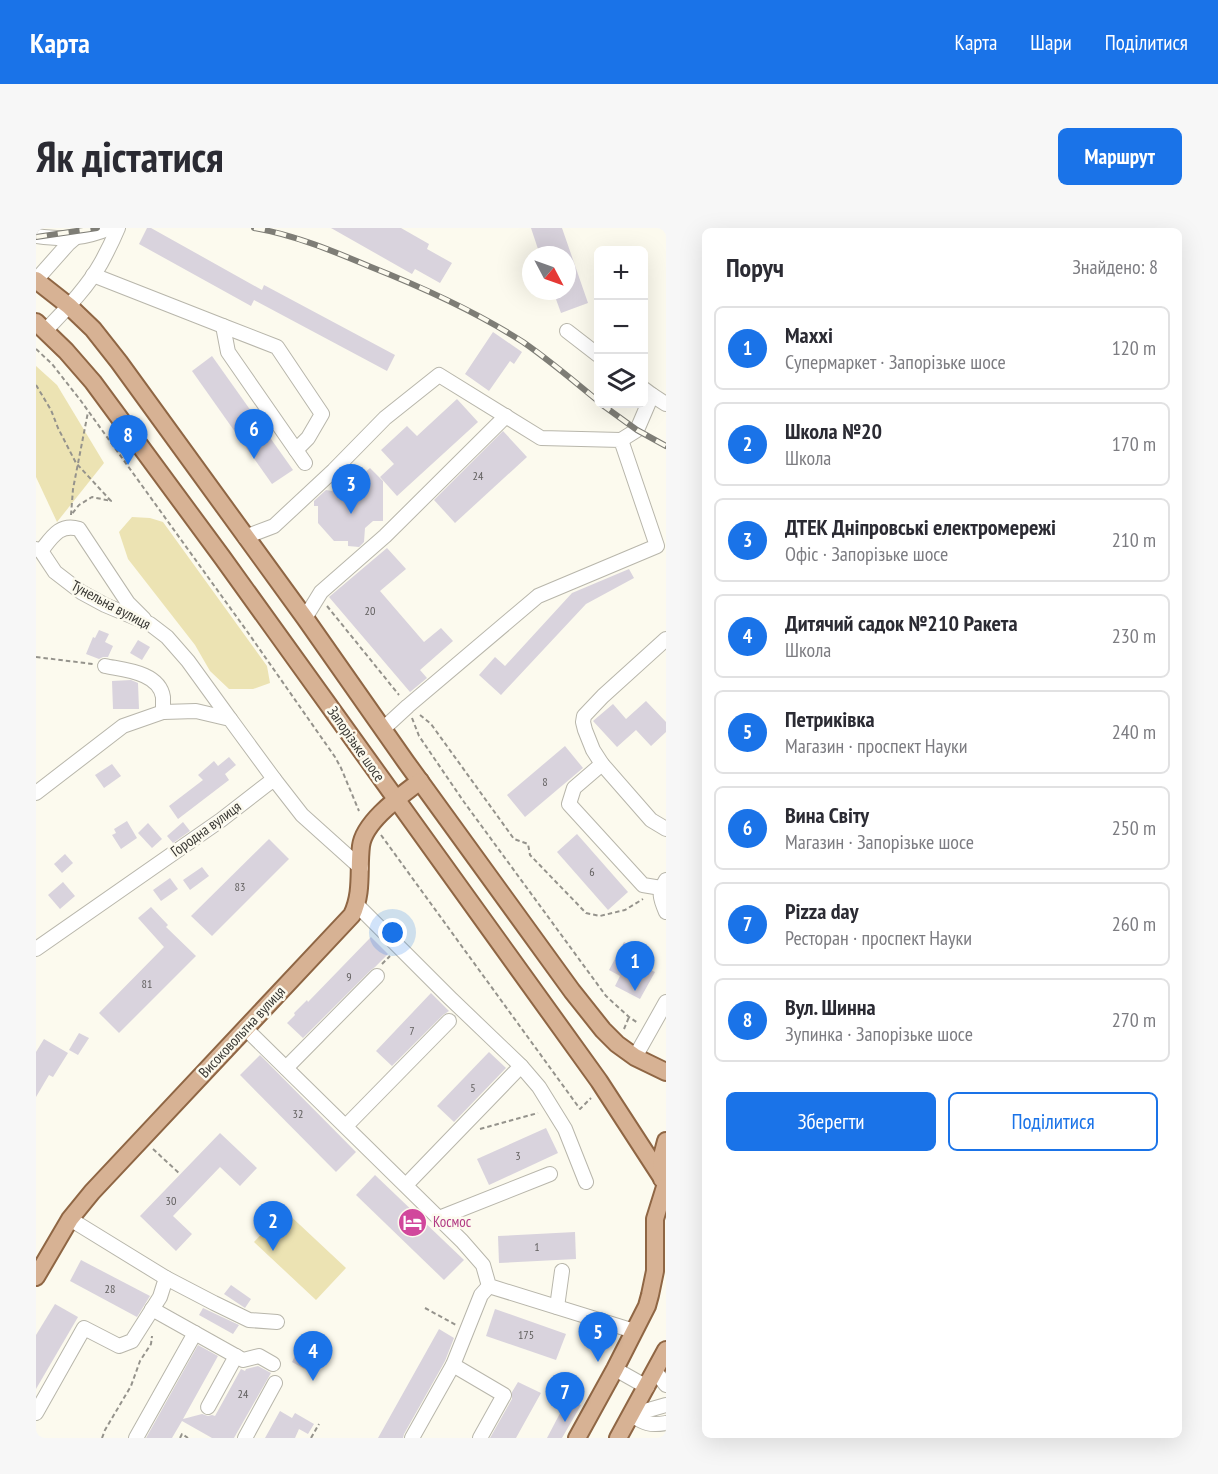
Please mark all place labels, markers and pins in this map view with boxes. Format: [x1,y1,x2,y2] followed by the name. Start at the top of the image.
[234,410,274,459] pin: 6
[108,416,148,465] pin: 8
[332,464,370,514] pin: 3
[616,942,654,991] pin: 1
[254,1202,292,1251] pin: 2
[396,1206,428,1238] hotel icon: Космос
[433,1212,472,1231] place label: Космос
[578,1312,618,1362] pin: 5
[294,1332,332,1381] pin: 4
[546,1372,584,1422] pin: 7

